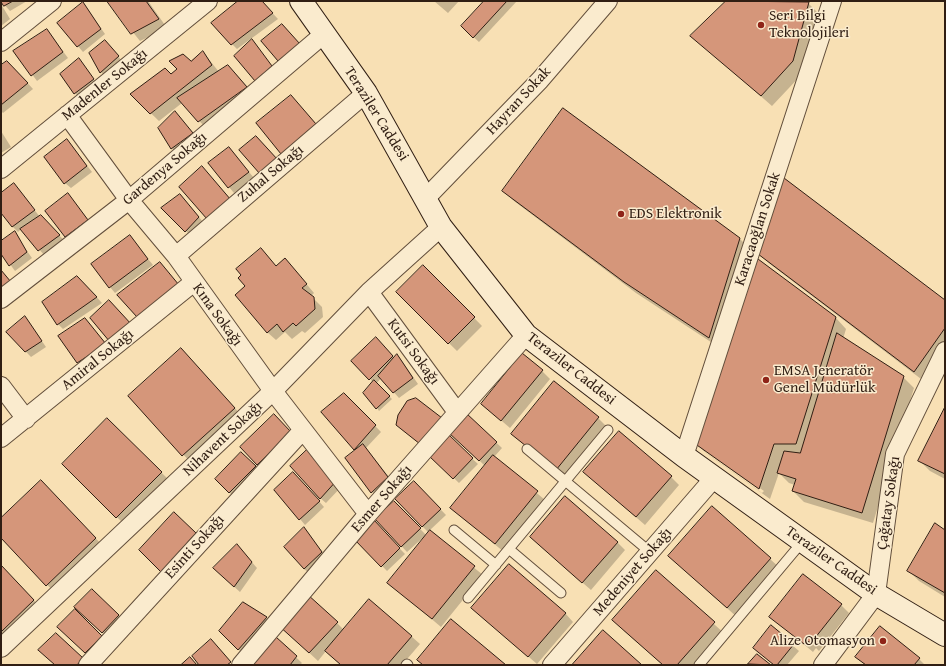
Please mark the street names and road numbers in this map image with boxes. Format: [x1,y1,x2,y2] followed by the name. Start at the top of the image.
[59,45,151,125] street label: Madenler Sokağı
[340,63,412,165] street label: Teraziler Caddesi
[483,63,555,139] street label: Hayran Sokak
[119,129,211,209] street label: Gardenya Sokağı
[234,141,308,207] street label: Zuhal Sokağı
[731,170,785,288] street label: Karacaoğlan Sokak
[188,280,246,350] street label: Kına Sokağı
[383,316,443,388] street label: Kutsi Sokağı
[58,325,138,395] street label: Amiral Sokağı
[523,329,619,409] street label: Teraziler Caddesi
[180,398,266,480] street label: Nihavent Sokağı
[874,455,904,551] street label: Çağatay Sokağı
[348,462,416,536] street label: Esmer Sokağı
[161,511,229,583] street label: Esinti Sokağı
[782,523,880,599] street label: Teraziler Caddesi
[590,524,676,620] street label: Medeniyet Sokağı

